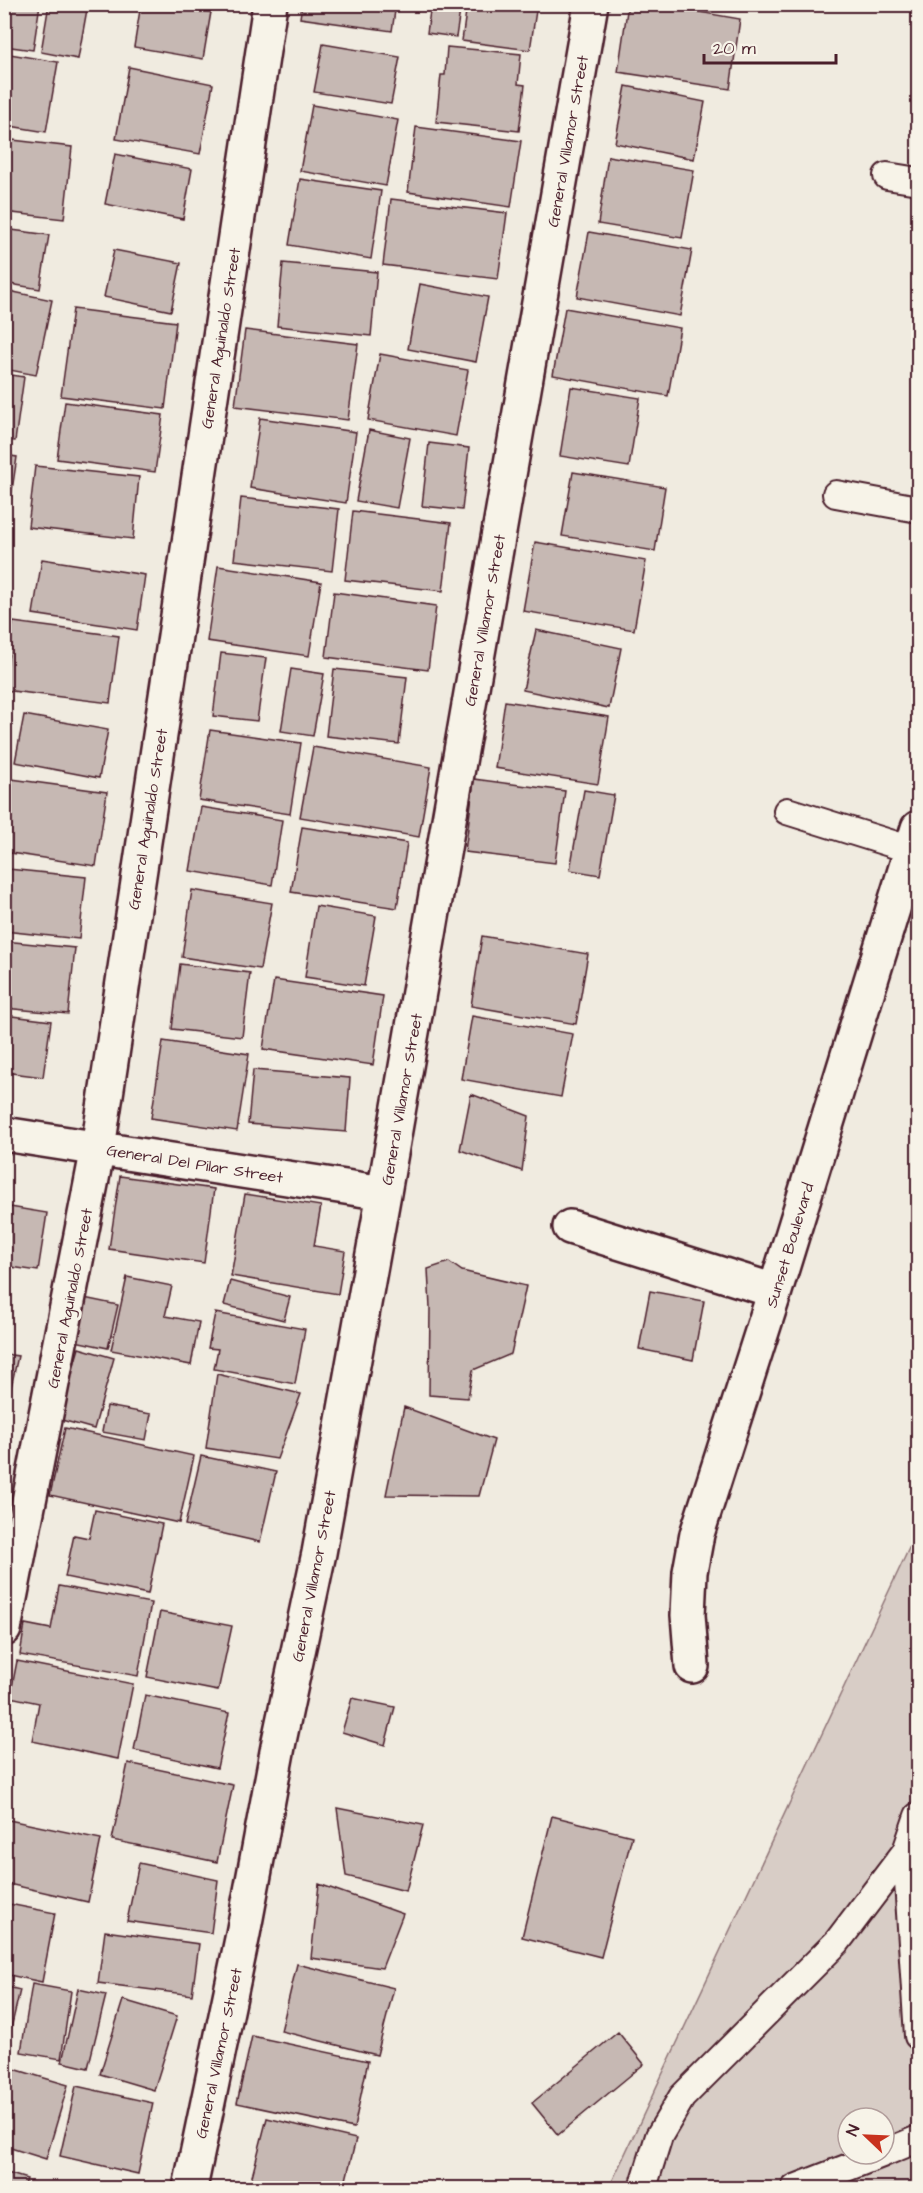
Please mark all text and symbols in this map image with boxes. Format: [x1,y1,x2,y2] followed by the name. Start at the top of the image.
[704,27,836,65] scale bar
[713,36,756,61] text: 20 m
[542,53,594,229] street label: General Villamor Street
[196,246,247,430] street label: General Aguinaldo Street
[459,532,511,708] street label: General Villamor Street
[123,727,174,911] street label: General Aguinaldo Street
[376,1011,428,1187] street label: General Villamor Street
[105,1139,285,1189] street label: General Del Pilar Street
[761,1180,819,1310] street label: Sunset Boulevard
[42,1206,99,1390] street label: General Aguinaldo Street
[287,1488,341,1664] street label: General Villamor Street
[190,1965,248,2141] street label: General Villamor Street
[836,2106,896,2166] north arrow
[841,2122,865,2139] text: N

